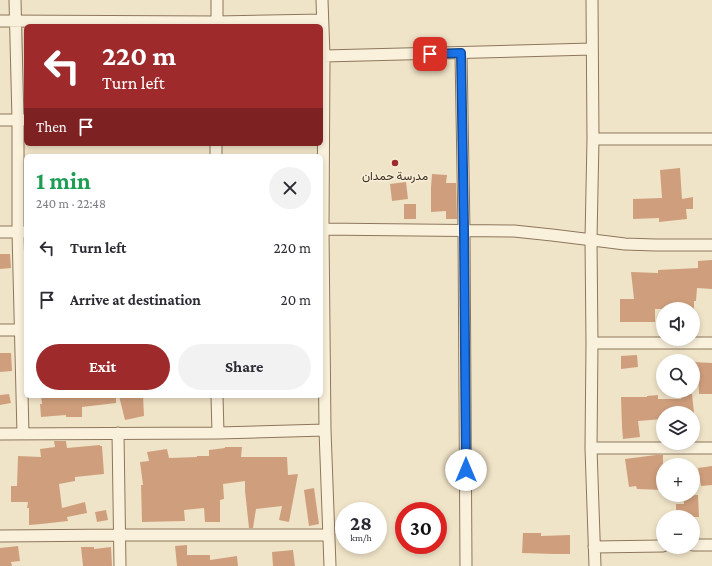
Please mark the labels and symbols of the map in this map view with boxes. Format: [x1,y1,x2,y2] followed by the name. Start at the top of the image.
[413,37,447,71] pin
[390,158,400,168] marker: مدرسة حمدان
[362,169,428,184] place label: مدرسة حمدان
[445,449,487,491] position arrow
[395,502,447,554] speed limit sign: 30

